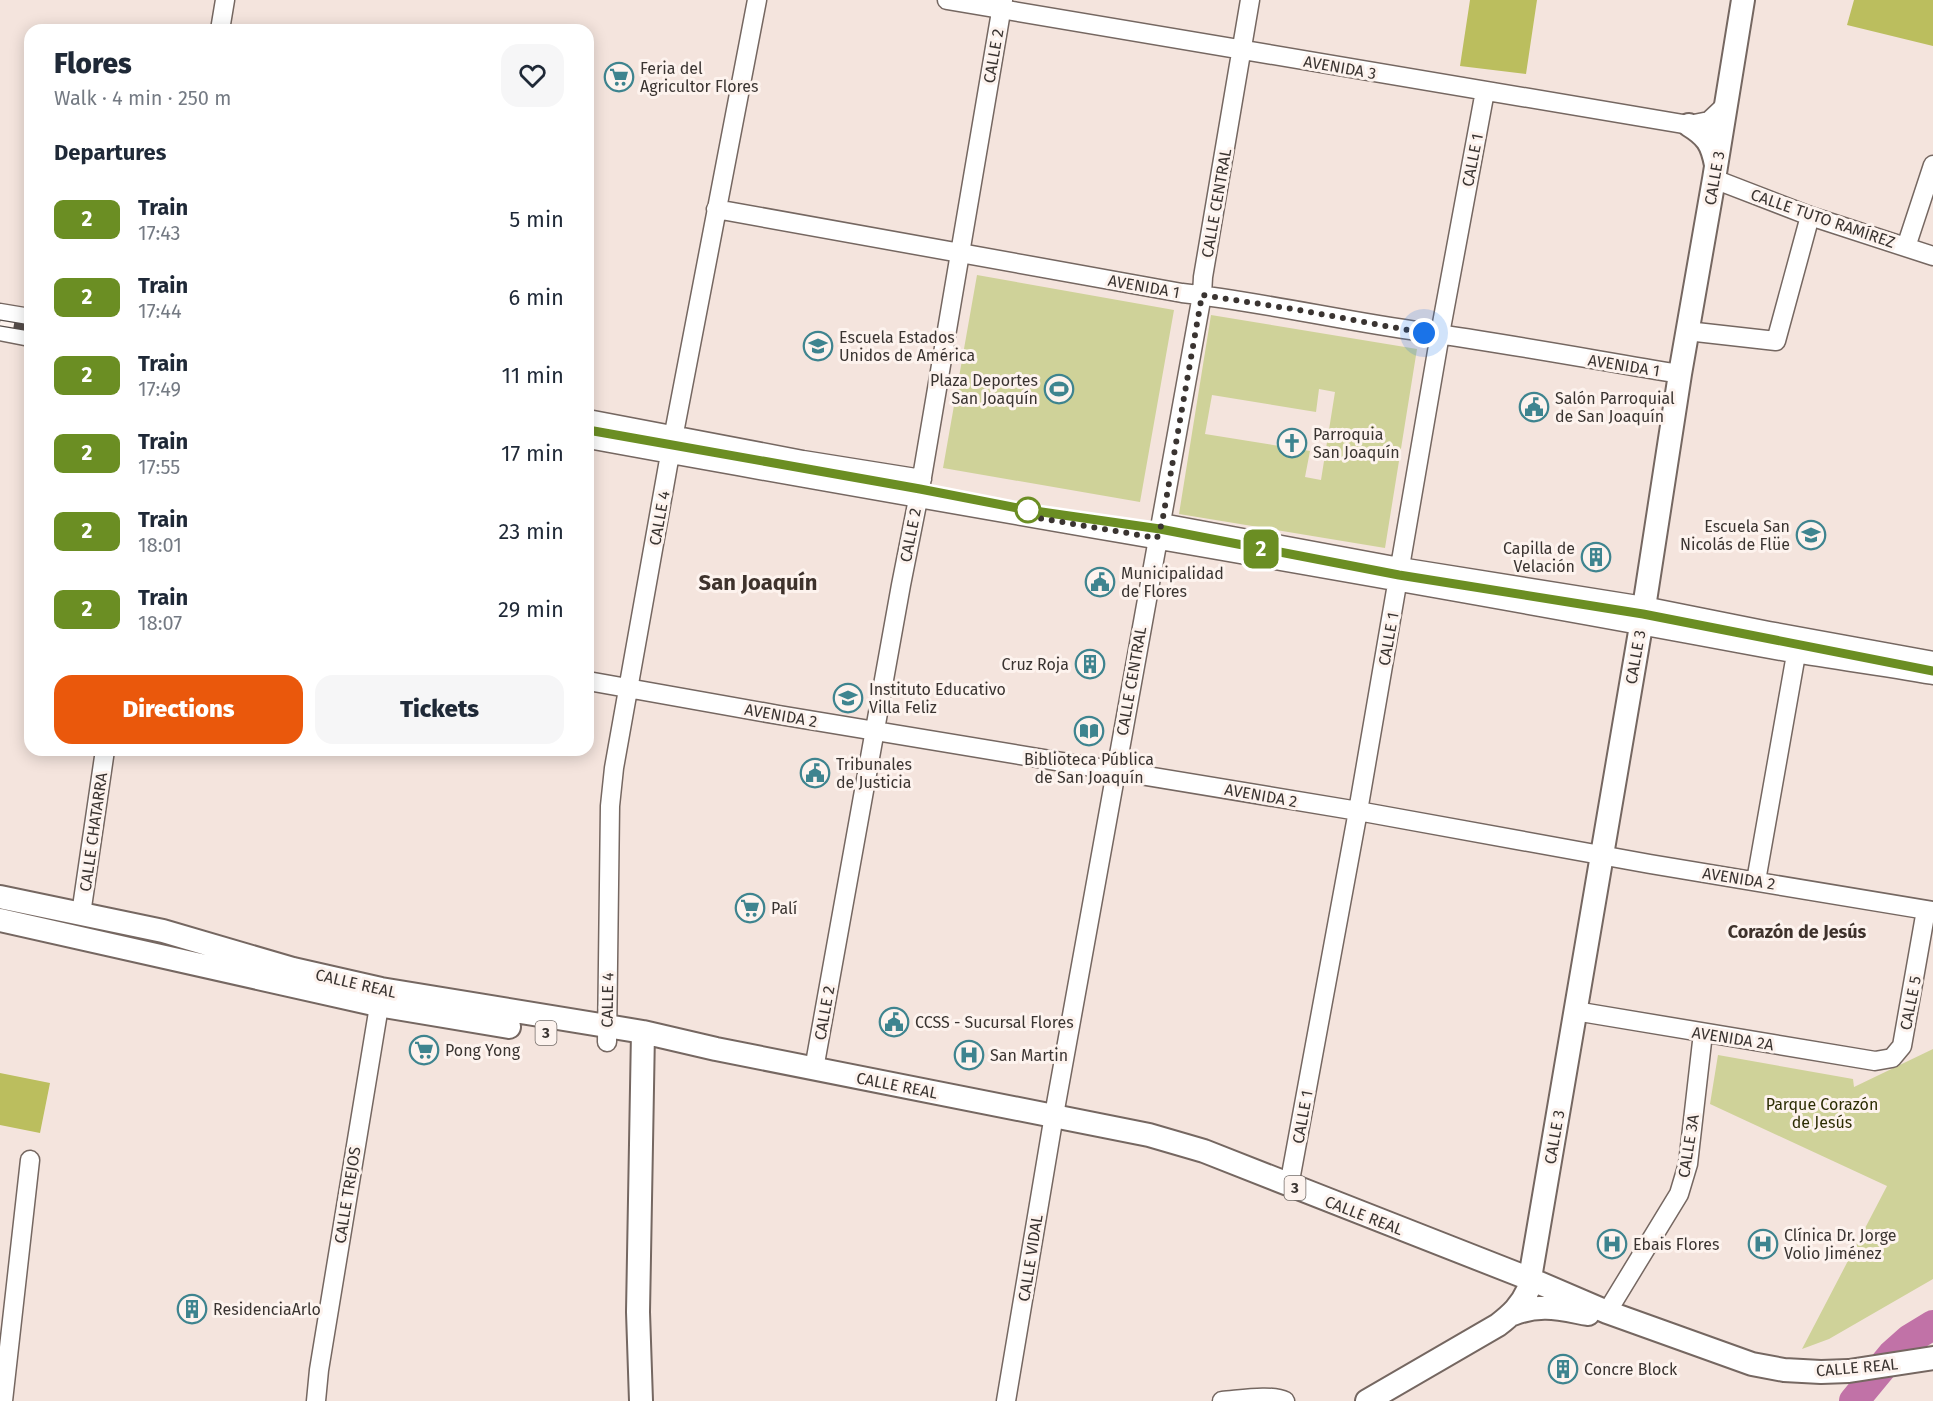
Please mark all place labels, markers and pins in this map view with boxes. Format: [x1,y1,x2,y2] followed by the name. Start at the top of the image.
[640,59,759,96] place label: Feria del Agricultor Flores
[603,61,635,93] supermarket icon: Feria del Agricultor Flores
[839,328,975,365] place label: Escuela Estados Unidos de América
[802,330,834,362] school or university icon: Escuela Estados Unidos de América
[930,371,1038,408] place label: Plaza Deportes San Joaquín
[1043,373,1075,405] sports icon: Plaza Deportes San Joaquín
[1555,389,1675,426] place label: Salón Parroquial de San Joaquín
[1518,391,1550,423] public building icon: Salón Parroquial de San Joaquín
[1313,425,1400,462] place label: Parroquia San Joaquín
[1276,427,1308,459] church icon: Parroquia San Joaquín
[1015,497,1041,523] unlabelled marker
[1680,517,1790,554] place label: Escuela San Nicolás de Flüe
[1795,519,1827,551] school or university icon: Escuela San Nicolás de Flüe
[1503,539,1575,576] place label: Capilla de Velación
[1580,541,1612,573] building icon: Capilla de Velación
[1121,564,1224,601] place label: Municipalidad de Flores
[1084,566,1116,598] public building icon: Municipalidad de Flores
[1074,648,1106,680] building icon: Cruz Roja
[1002,655,1069,674] place label: Cruz Roja
[869,680,1006,717] place label: Instituto Educativo Villa Feliz
[832,682,864,714] school or university icon: Instituto Educativo Villa Feliz
[1073,715,1105,747] library icon: Biblioteca Pública de San Joaquín
[1024,750,1154,787] place label: Biblioteca Pública de San Joaquín
[836,755,912,792] place label: Tribunales de Justicia
[799,757,831,789] public building icon: Tribunales de Justicia
[734,892,766,924] supermarket icon: Palí
[771,899,798,918] place label: Palí
[878,1006,910,1038] public building icon: CCSS - Sucursal Flores
[915,1013,1074,1032] place label: CCSS - Sucursal Flores
[408,1034,440,1066] supermarket icon: Pong Yong
[953,1039,985,1071] hospital icon: San Martin
[445,1041,521,1060] place label: Pong Yong
[990,1046,1068,1065] place label: San Martin
[1784,1226,1897,1263] place label: Clínica Dr. Jorge Volio Jiménez
[1596,1228,1628,1260] hospital icon: Ebais Flores
[1747,1228,1779,1260] hospital icon: Clínica Dr. Jorge Volio Jiménez
[1633,1235,1719,1254] place label: Ebais Flores
[176,1293,208,1325] building icon: ResidenciaArlo
[213,1300,321,1319] place label: ResidenciaArlo
[1547,1353,1579,1385] building icon: Concre Block
[1584,1360,1678,1379] place label: Concre Block

